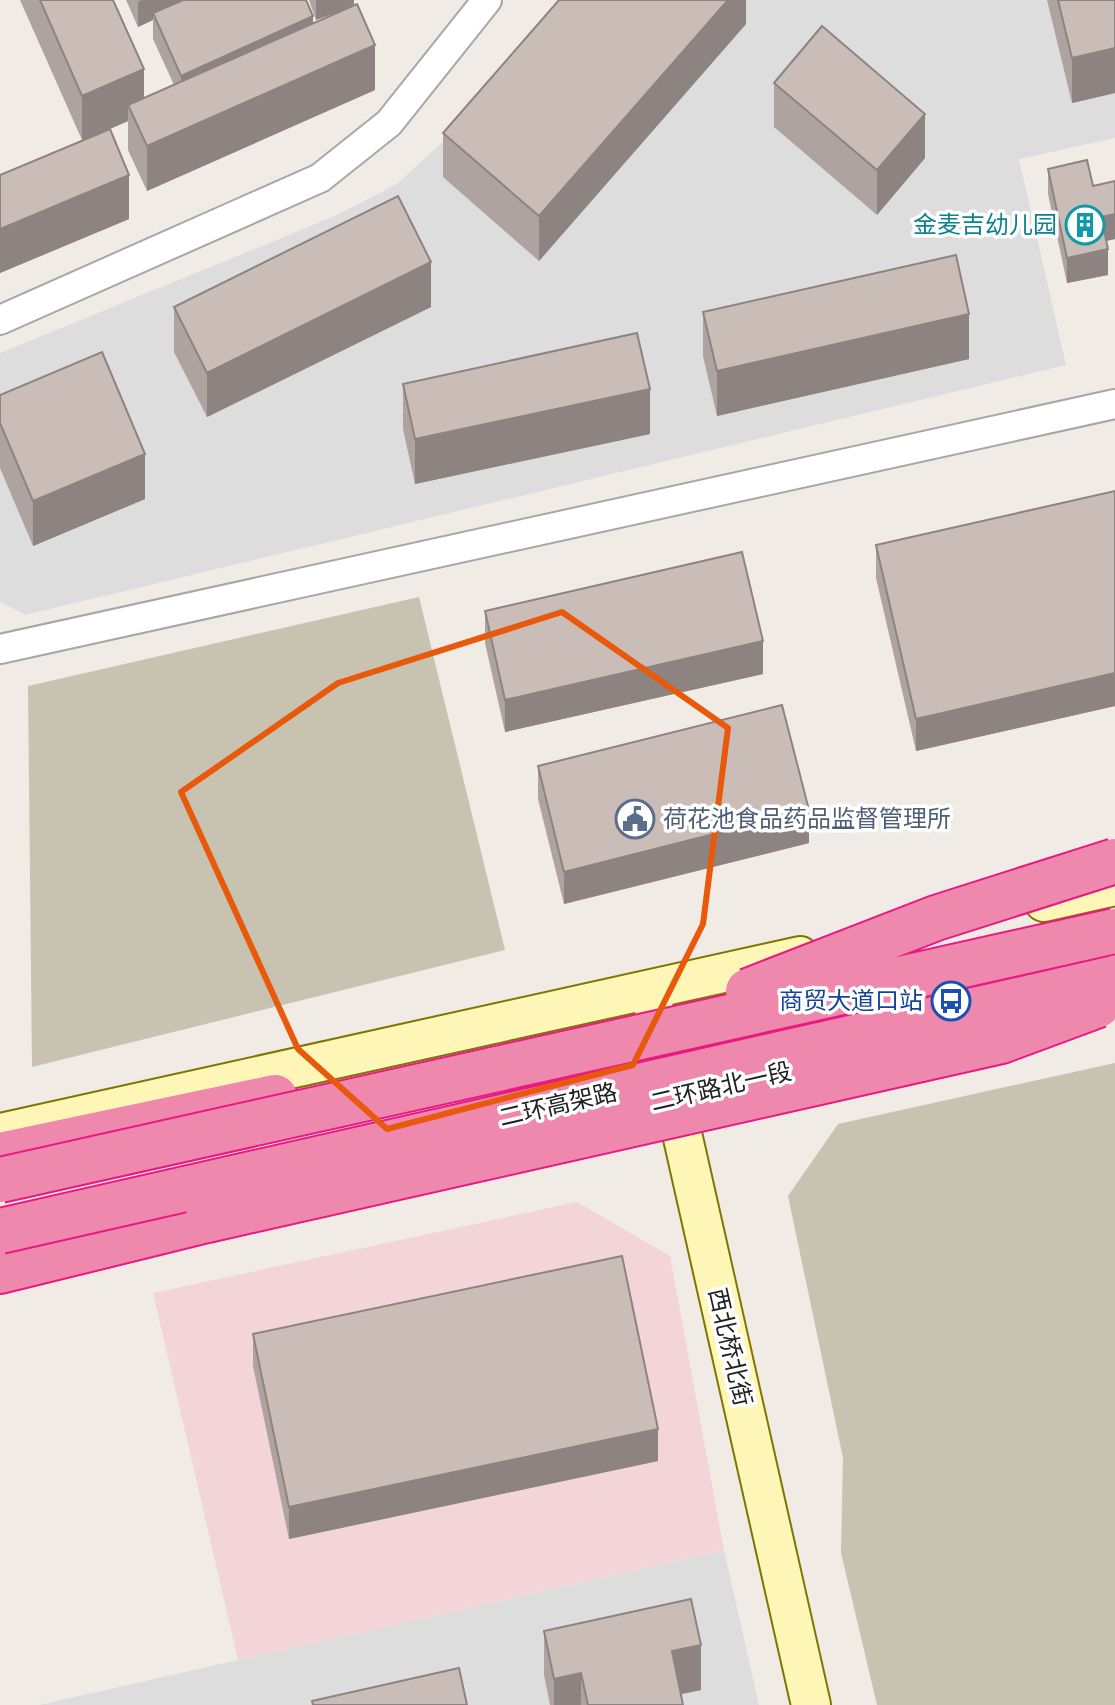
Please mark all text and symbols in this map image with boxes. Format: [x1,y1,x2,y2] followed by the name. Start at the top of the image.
[1064,204,1106,246] building icon: 金麦吉幼儿园
[913,211,1057,240] place label: 金麦吉幼儿园
[614,798,656,840] public building icon: 荷花池食品药品监督管理所
[663,805,951,834] place label: 荷花池食品药品监督管理所
[930,980,972,1022] bus stop icon: 商贸大道口站
[779,987,923,1016] place label: 商贸大道口站
[648,1057,795,1118] street label: 二环路北一段
[496,1078,620,1133] street label: 二环高架路
[702,1285,757,1409] street label: 西北桥北街

